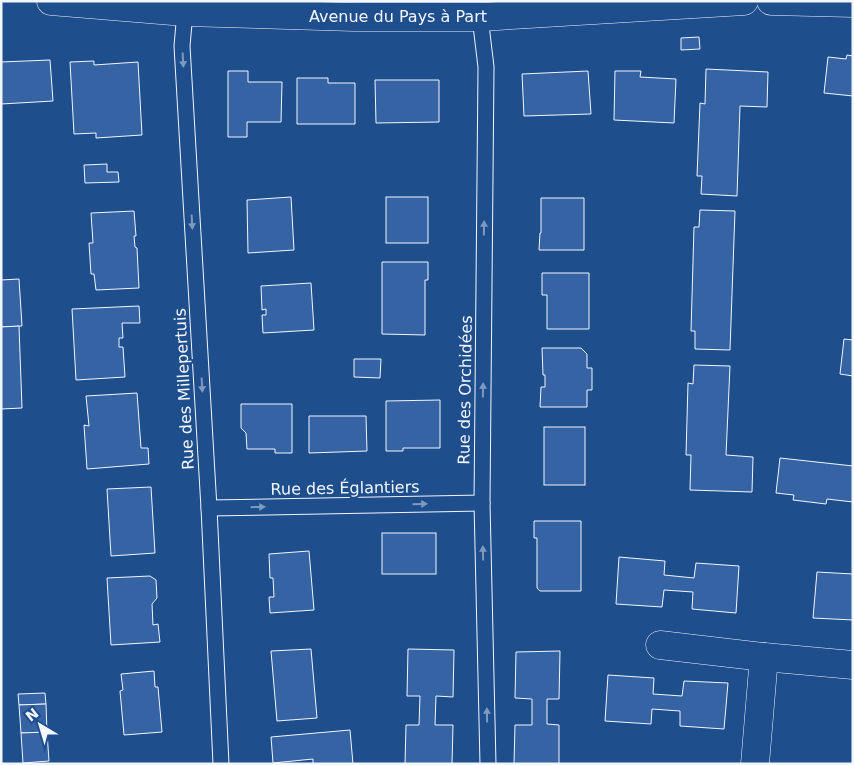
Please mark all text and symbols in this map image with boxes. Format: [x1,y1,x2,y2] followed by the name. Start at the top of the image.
[309,7,487,26] street label: Avenue du Pays à Part
[179,52,187,68] one-way arrow
[189,215,197,231] one-way arrow
[481,219,489,235] one-way arrow
[170,308,198,470] street label: Rue des Millepertuis
[454,315,476,465] street label: Rue des Orchidées
[198,377,206,393] one-way arrow
[479,382,487,398] one-way arrow
[270,477,420,499] street label: Rue des Églantiers
[412,500,428,508] one-way arrow
[250,503,266,511] one-way arrow
[479,544,487,560] one-way arrow
[15,700,65,750] north arrow
[22,705,42,725] text: N
[483,707,491,723] one-way arrow

